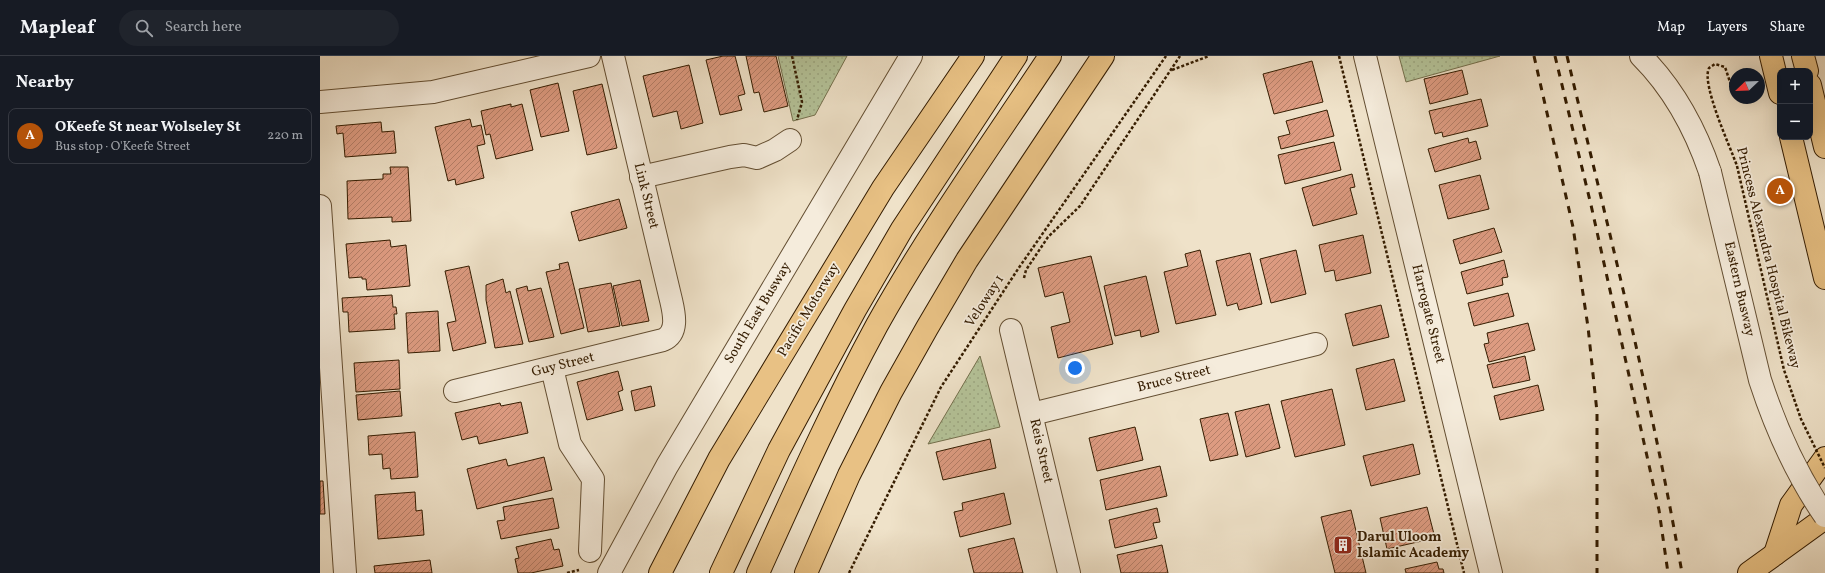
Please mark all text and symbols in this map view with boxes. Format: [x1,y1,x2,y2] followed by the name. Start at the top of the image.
[119,10,399,46] search box
[20,15,95,41] text: Mapleaf
[133,17,155,39] icon: search
[165,17,242,38] text: Search here
[1657,18,1685,37] text: Map
[1707,18,1747,37] text: Layers
[1769,18,1805,37] text: Share
[1729,68,1765,104] north arrow
[1777,68,1813,140] map controls
[1777,68,1813,104] button: +
[16,71,74,94] text: Nearby
[1777,104,1813,140] button: −
[55,117,241,138] text: OKeefe St near Wolseley St
[25,127,35,145] text: A
[267,127,303,145] text: 220 m
[55,138,190,156] text: Bus stop · O'Keefe Street
[1732,145,1804,371] street label: Princess Alexandra Hospital Bikeway
[629,161,663,231] street label: Link Street
[1767,176,1793,206] pin: A
[1719,240,1759,339] street label: Eastern Busway
[720,258,796,367] street label: South East Busway
[773,259,845,361] street label: Pacific Motorway
[1407,262,1450,366] street label: Harrogate Street
[961,271,1009,331] street label: Veloway 1
[529,348,597,382] street label: Guy Street
[1065,358,1085,378] your location
[1135,361,1213,397] street label: Bruce Street
[1024,417,1058,485] street label: Reis Street
[1357,528,1469,563] place label: Darul Uloom Islamic Academy
[1332,534,1354,556] building icon: Darul Uloom Islamic Academy

